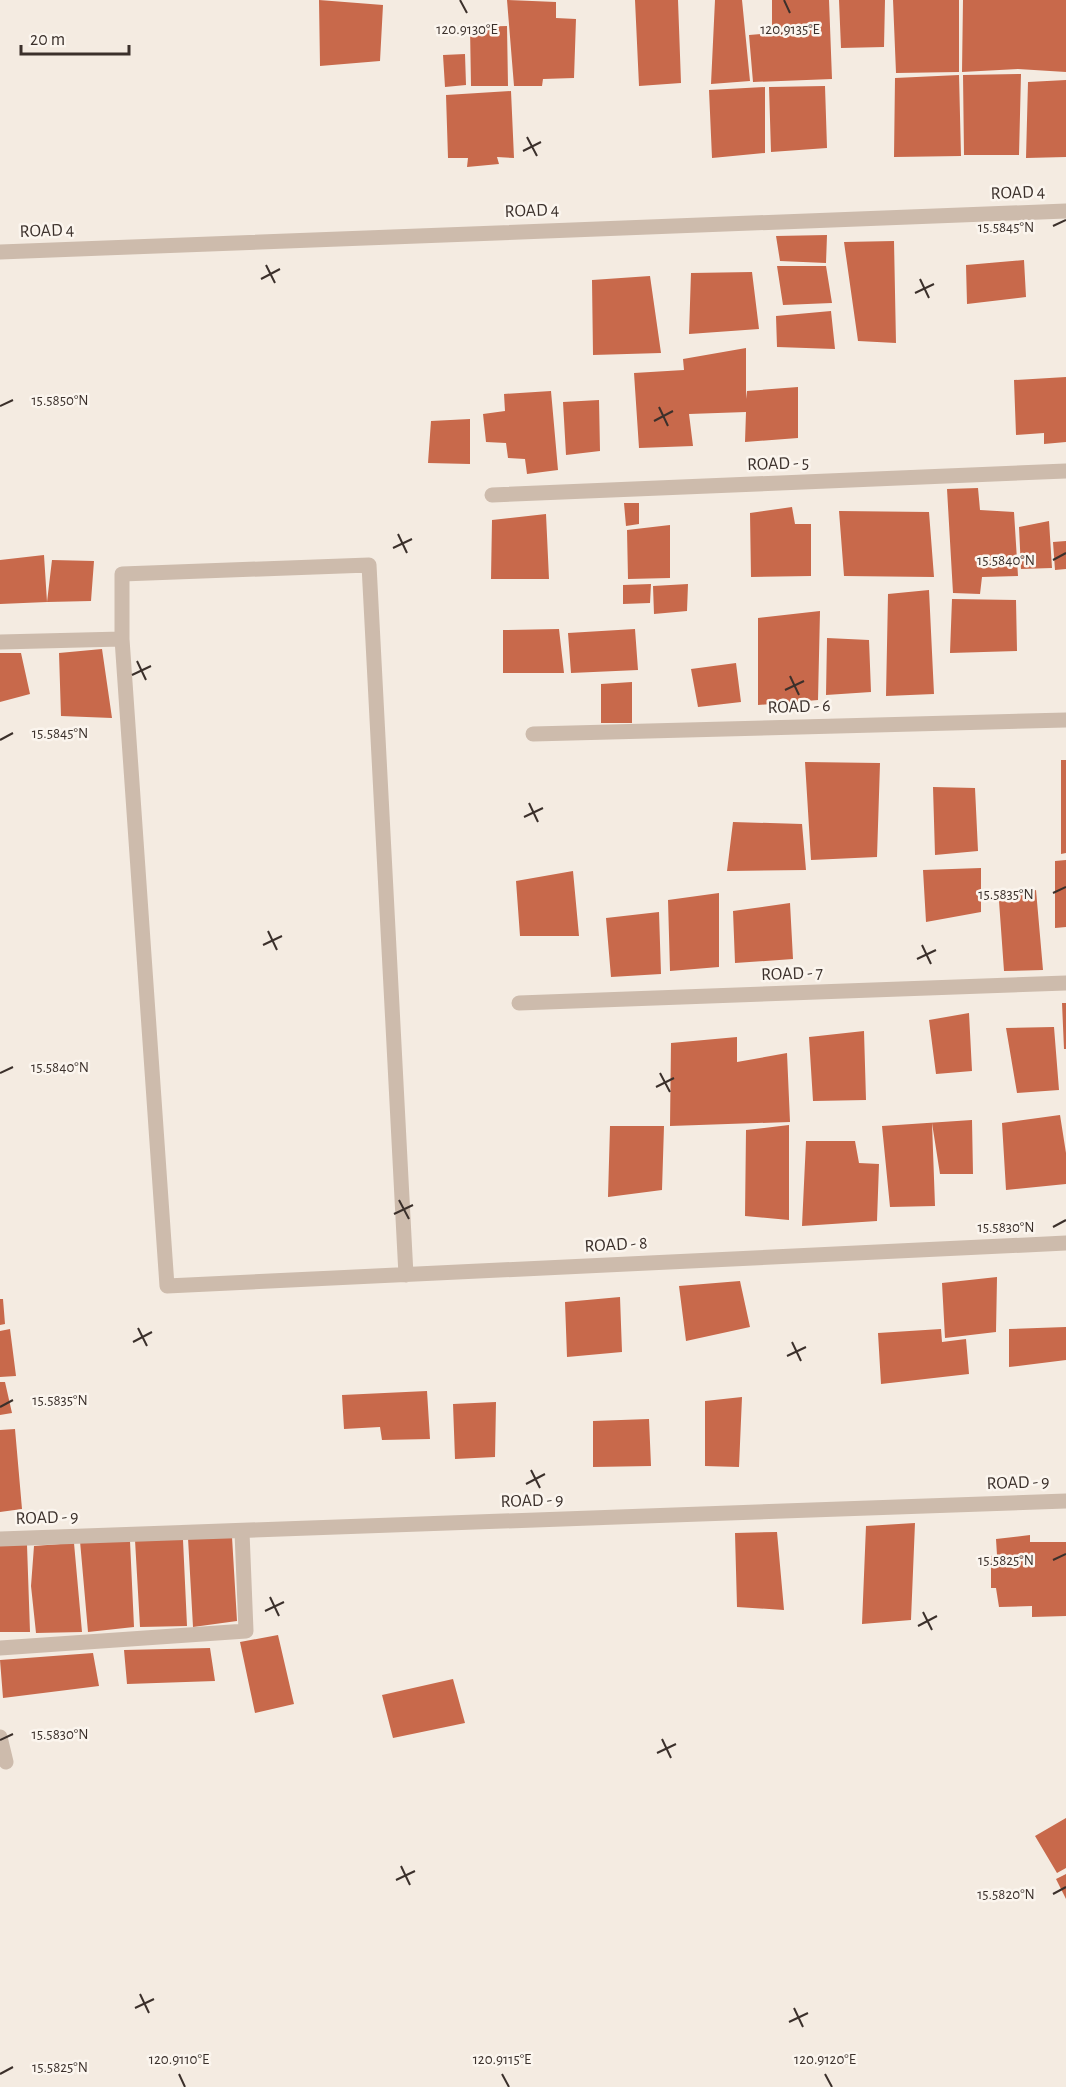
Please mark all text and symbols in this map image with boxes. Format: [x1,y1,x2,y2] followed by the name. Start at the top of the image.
[21,18,129,56] scale bar
[436,22,498,37] text: 120.9130°E
[760,22,820,37] text: 120.9135°E
[30,31,65,49] text: 20 m
[990,183,1046,203] street label: ROAD 4
[504,201,560,221] street label: ROAD 4
[978,220,1034,235] text: 15.5845°N
[19,221,75,241] street label: ROAD 4
[31,393,89,408] text: 15.5850°N
[747,454,809,474] street label: ROAD - 5
[977,553,1035,568] text: 15.5840°N
[767,697,831,717] street label: ROAD - 6
[32,726,88,741] text: 15.5845°N
[978,887,1034,902] text: 15.5835°N
[761,964,823,984] street label: ROAD - 7
[31,1060,89,1075] text: 15.5840°N
[978,1220,1035,1235] text: 15.5830°N
[584,1234,648,1256] street label: ROAD - 8
[32,1393,88,1408] text: 15.5835°N
[986,1473,1050,1493] street label: ROAD - 9
[500,1491,564,1511] street label: ROAD - 9
[15,1508,79,1528] street label: ROAD - 9
[978,1553,1034,1568] text: 15.5825°N
[32,1727,89,1742] text: 15.5830°N
[977,1887,1035,1902] text: 15.5820°N
[149,2052,209,2067] text: 120.9110°E
[473,2052,531,2067] text: 120.9115°E
[794,2052,856,2067] text: 120.9120°E
[32,2060,88,2075] text: 15.5825°N

